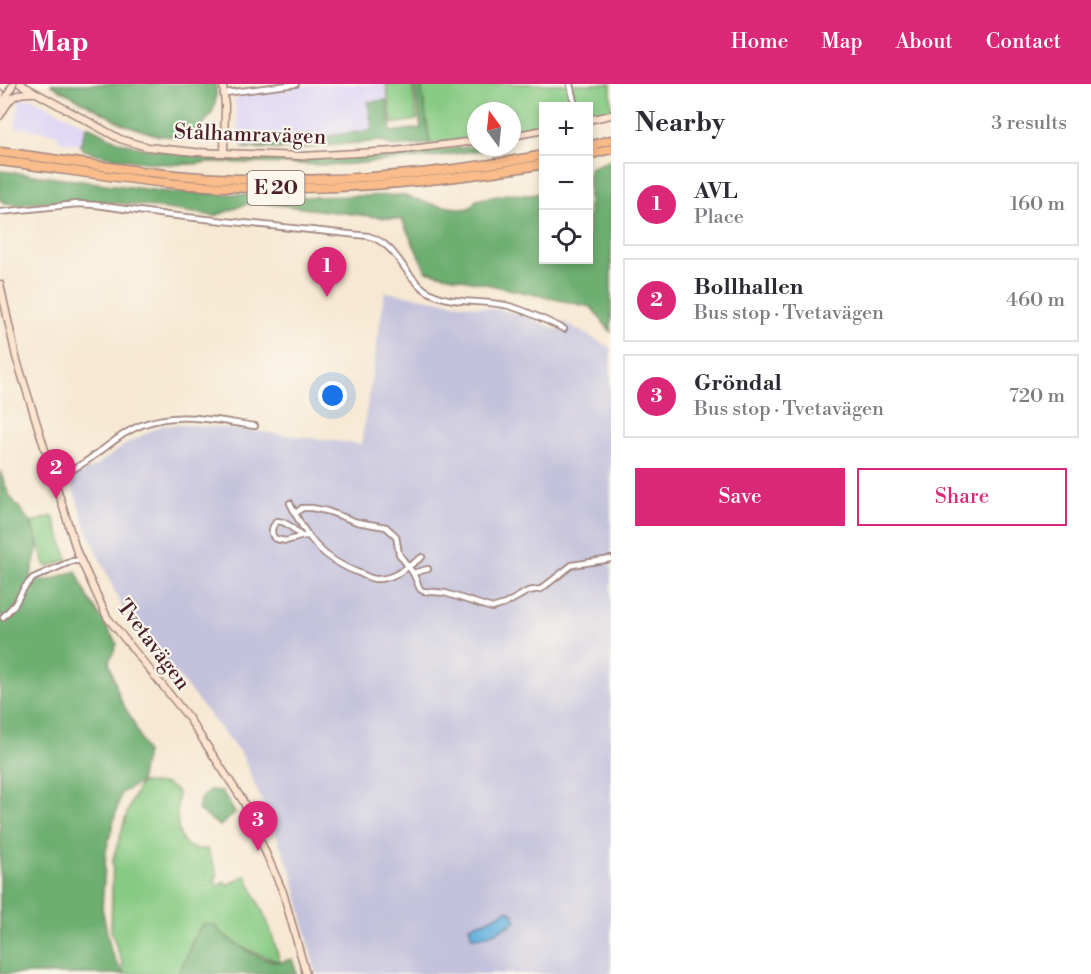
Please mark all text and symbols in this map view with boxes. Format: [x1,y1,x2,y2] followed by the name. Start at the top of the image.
[30,25,89,60] text: Map
[731,29,788,55] text: Home
[821,29,863,55] text: Map
[896,29,953,55] text: About
[986,29,1061,55] text: Contact
[467,102,521,156] north arrow
[539,102,593,264] map controls
[539,102,593,156] button: +
[635,107,725,139] text: Nearby
[991,111,1067,136] text: 3 results
[173,119,327,151] street label: Stålhamravägen
[539,156,593,210] button: −
[248,171,304,205] road number: E 20
[694,178,737,205] text: AVL
[652,192,661,217] text: 1
[1010,192,1065,217] text: 160 m
[694,205,744,230] text: Place
[539,210,593,264] button: locate
[308,248,346,297] pin: 1
[694,274,803,301] text: Bollhallen
[650,288,663,313] text: 2
[1006,288,1065,313] text: 460 m
[694,301,884,326] text: Bus stop · Tvetavägen
[694,370,782,397] text: Gröndal
[318,381,347,410] your location
[650,384,663,409] text: 3
[1009,384,1065,409] text: 720 m
[694,397,884,422] text: Bus stop · Tvetavägen
[36,450,76,499] pin: 2
[635,468,845,526] button: Save
[857,468,1067,526] button: Share
[111,595,196,696] street label: Tvetavägen
[238,802,278,851] pin: 3

